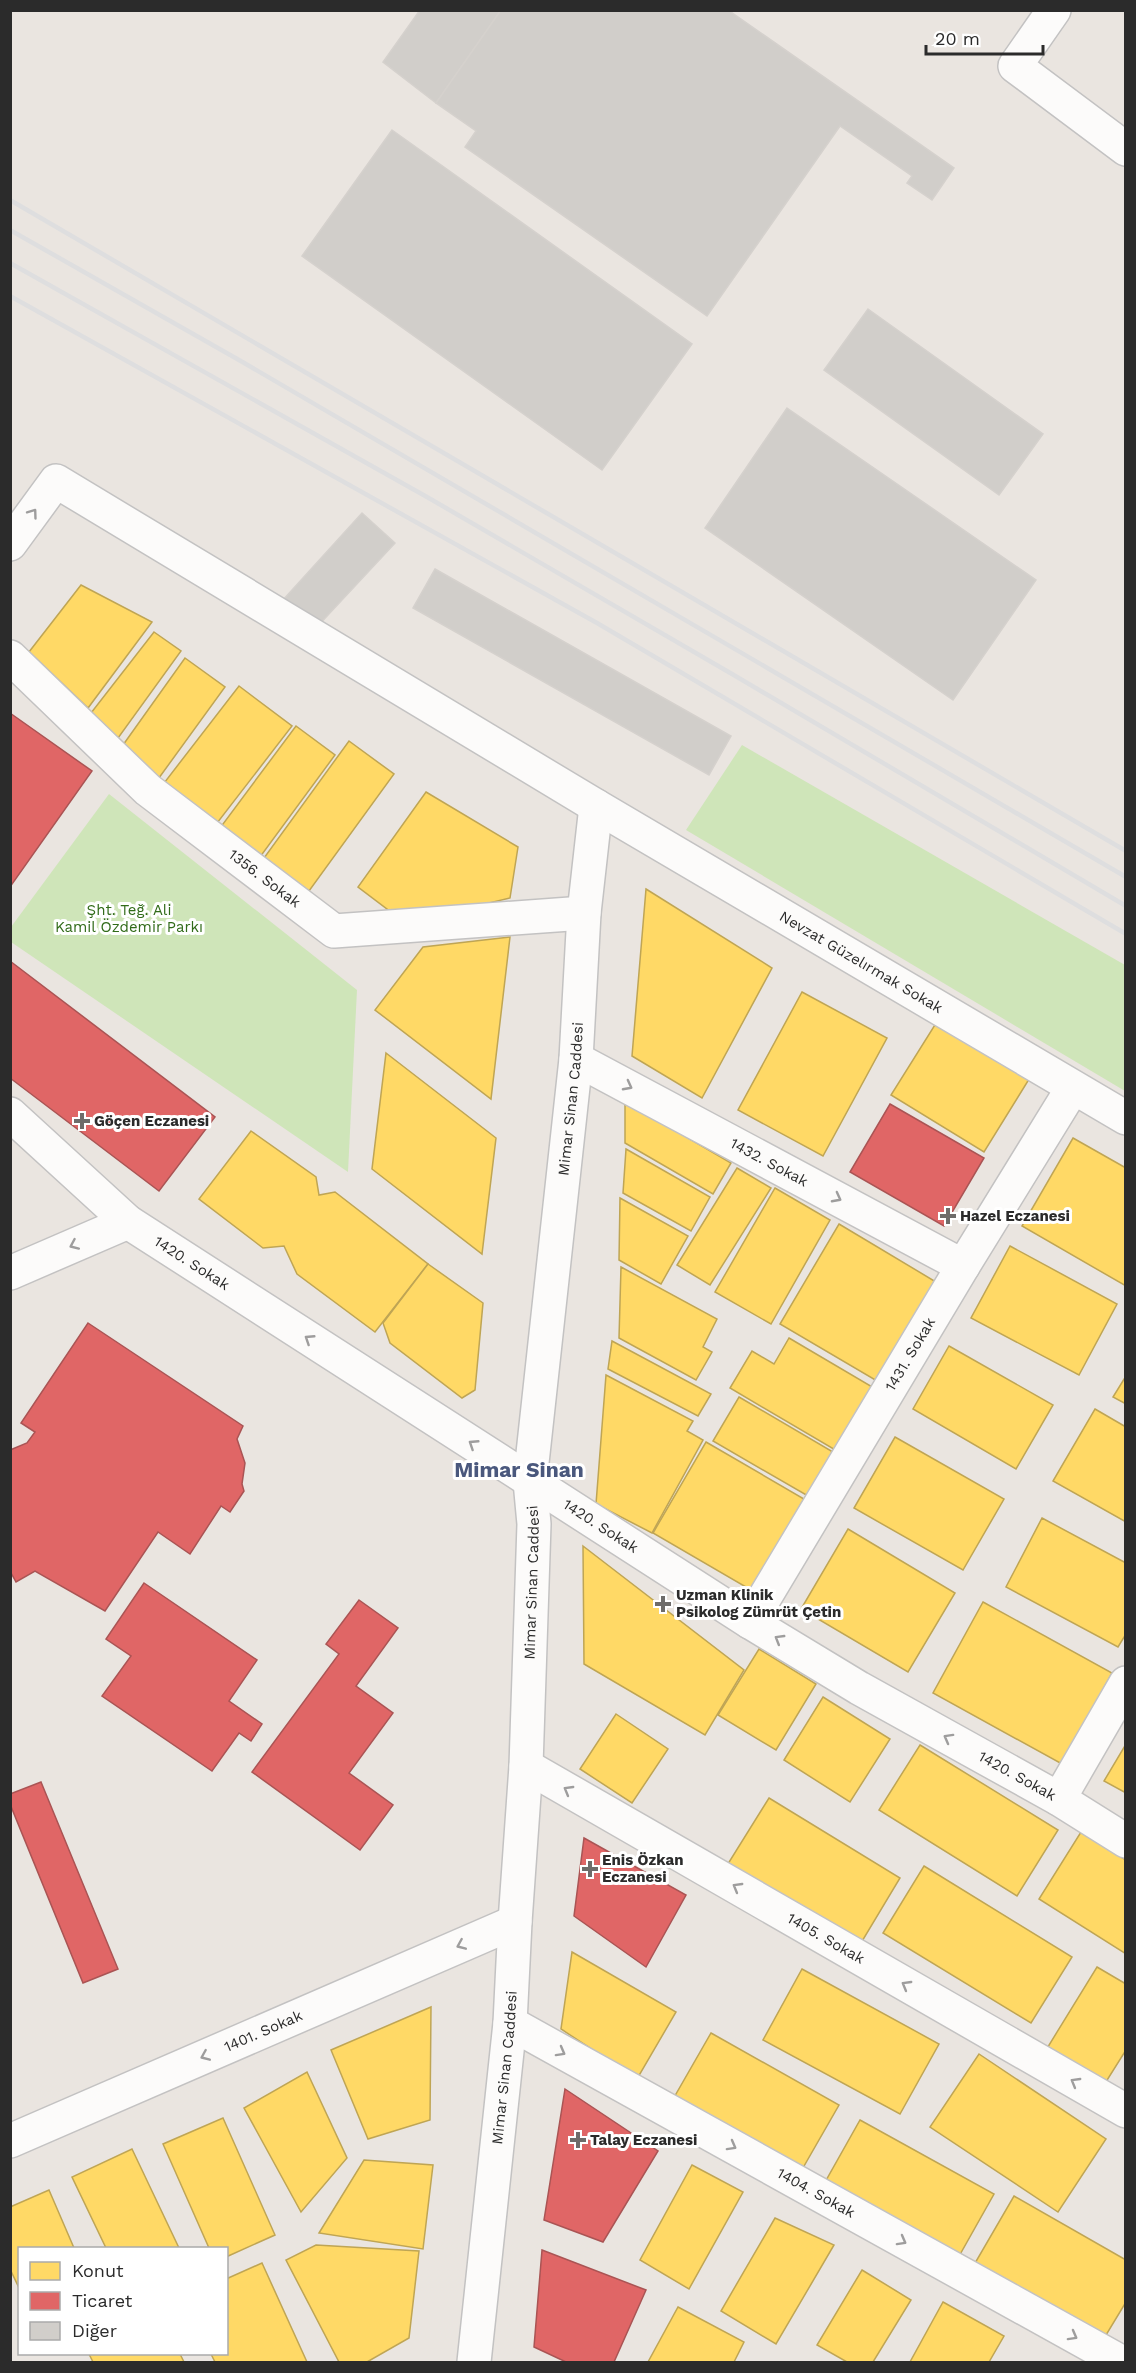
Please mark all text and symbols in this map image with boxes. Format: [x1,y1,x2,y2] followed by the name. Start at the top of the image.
[926,18,1043,56] scale bar
[935,28,980,49] text: 20 m
[26,508,37,519] one-way arrow
[225,845,305,912] street label: 1356. Sokak
[55,901,203,936] park label: Şht. Teğ. Ali Kamil Özdemir Parkı
[776,907,946,1017] street label: Nevzat Güzelırmak Sokak
[554,1022,587,1177] street label: Mimar Sinan Caddesi
[622,1079,632,1090] one-way arrow
[94,1112,209,1130] place label: Göçen Eczanesi
[75,1114,89,1128] marker: Göçen Eczanesi
[727,1134,812,1191] street label: 1432. Sokak
[831,1191,841,1202] one-way arrow
[960,1207,1070,1225] place label: Hazel Eczanesi
[941,1209,955,1223] marker: Hazel Eczanesi
[151,1232,233,1294] street label: 1420. Sokak
[70,1238,81,1250] one-way arrow
[881,1314,939,1394] street label: 1431. Sokak
[305,1335,316,1346] one-way arrow
[469,1441,480,1452] one-way arrow
[454,1457,584,1482] district label: Mimar Sinan
[560,1495,642,1557] street label: 1420. Sokak
[521,1505,543,1660] street label: Mimar Sinan Caddesi
[676,1586,841,1621] place label: Uzman Klinik Psikolog Zümrüt Çetin
[654,1595,672,1613] marker: Uzman Klinik Psikolog Zümrüt Çetin
[775,1635,785,1647] one-way arrow
[944,1733,954,1745] one-way arrow
[975,1747,1060,1805] street label: 1420. Sokak
[563,1786,574,1797] one-way arrow
[602,1851,683,1886] place label: Enis Özkan Eczanesi
[583,1862,597,1876] marker: Enis Özkan Eczanesi
[733,1883,743,1895] one-way arrow
[784,1909,868,1968] street label: 1405. Sokak
[456,1938,467,1950] one-way arrow
[902,1980,912,1992] one-way arrow
[488,1990,521,2145] street label: Mimar Sinan Caddesi
[221,2006,305,2056] street label: 1401. Sokak
[555,2045,566,2056] one-way arrow
[200,2049,211,2061] one-way arrow
[1071,2077,1081,2089] one-way arrow
[590,2131,697,2149] place label: Talay Eczanesi
[571,2133,585,2147] marker: Talay Eczanesi
[726,2139,736,2150] one-way arrow
[774,2164,859,2222] street label: 1404. Sokak
[896,2234,907,2245] one-way arrow
[18,2247,228,2355] legend
[72,2260,124,2281] text: Konut
[72,2290,133,2311] text: Ticaret
[72,2320,117,2341] text: Diğer
[1067,2329,1077,2340] one-way arrow

